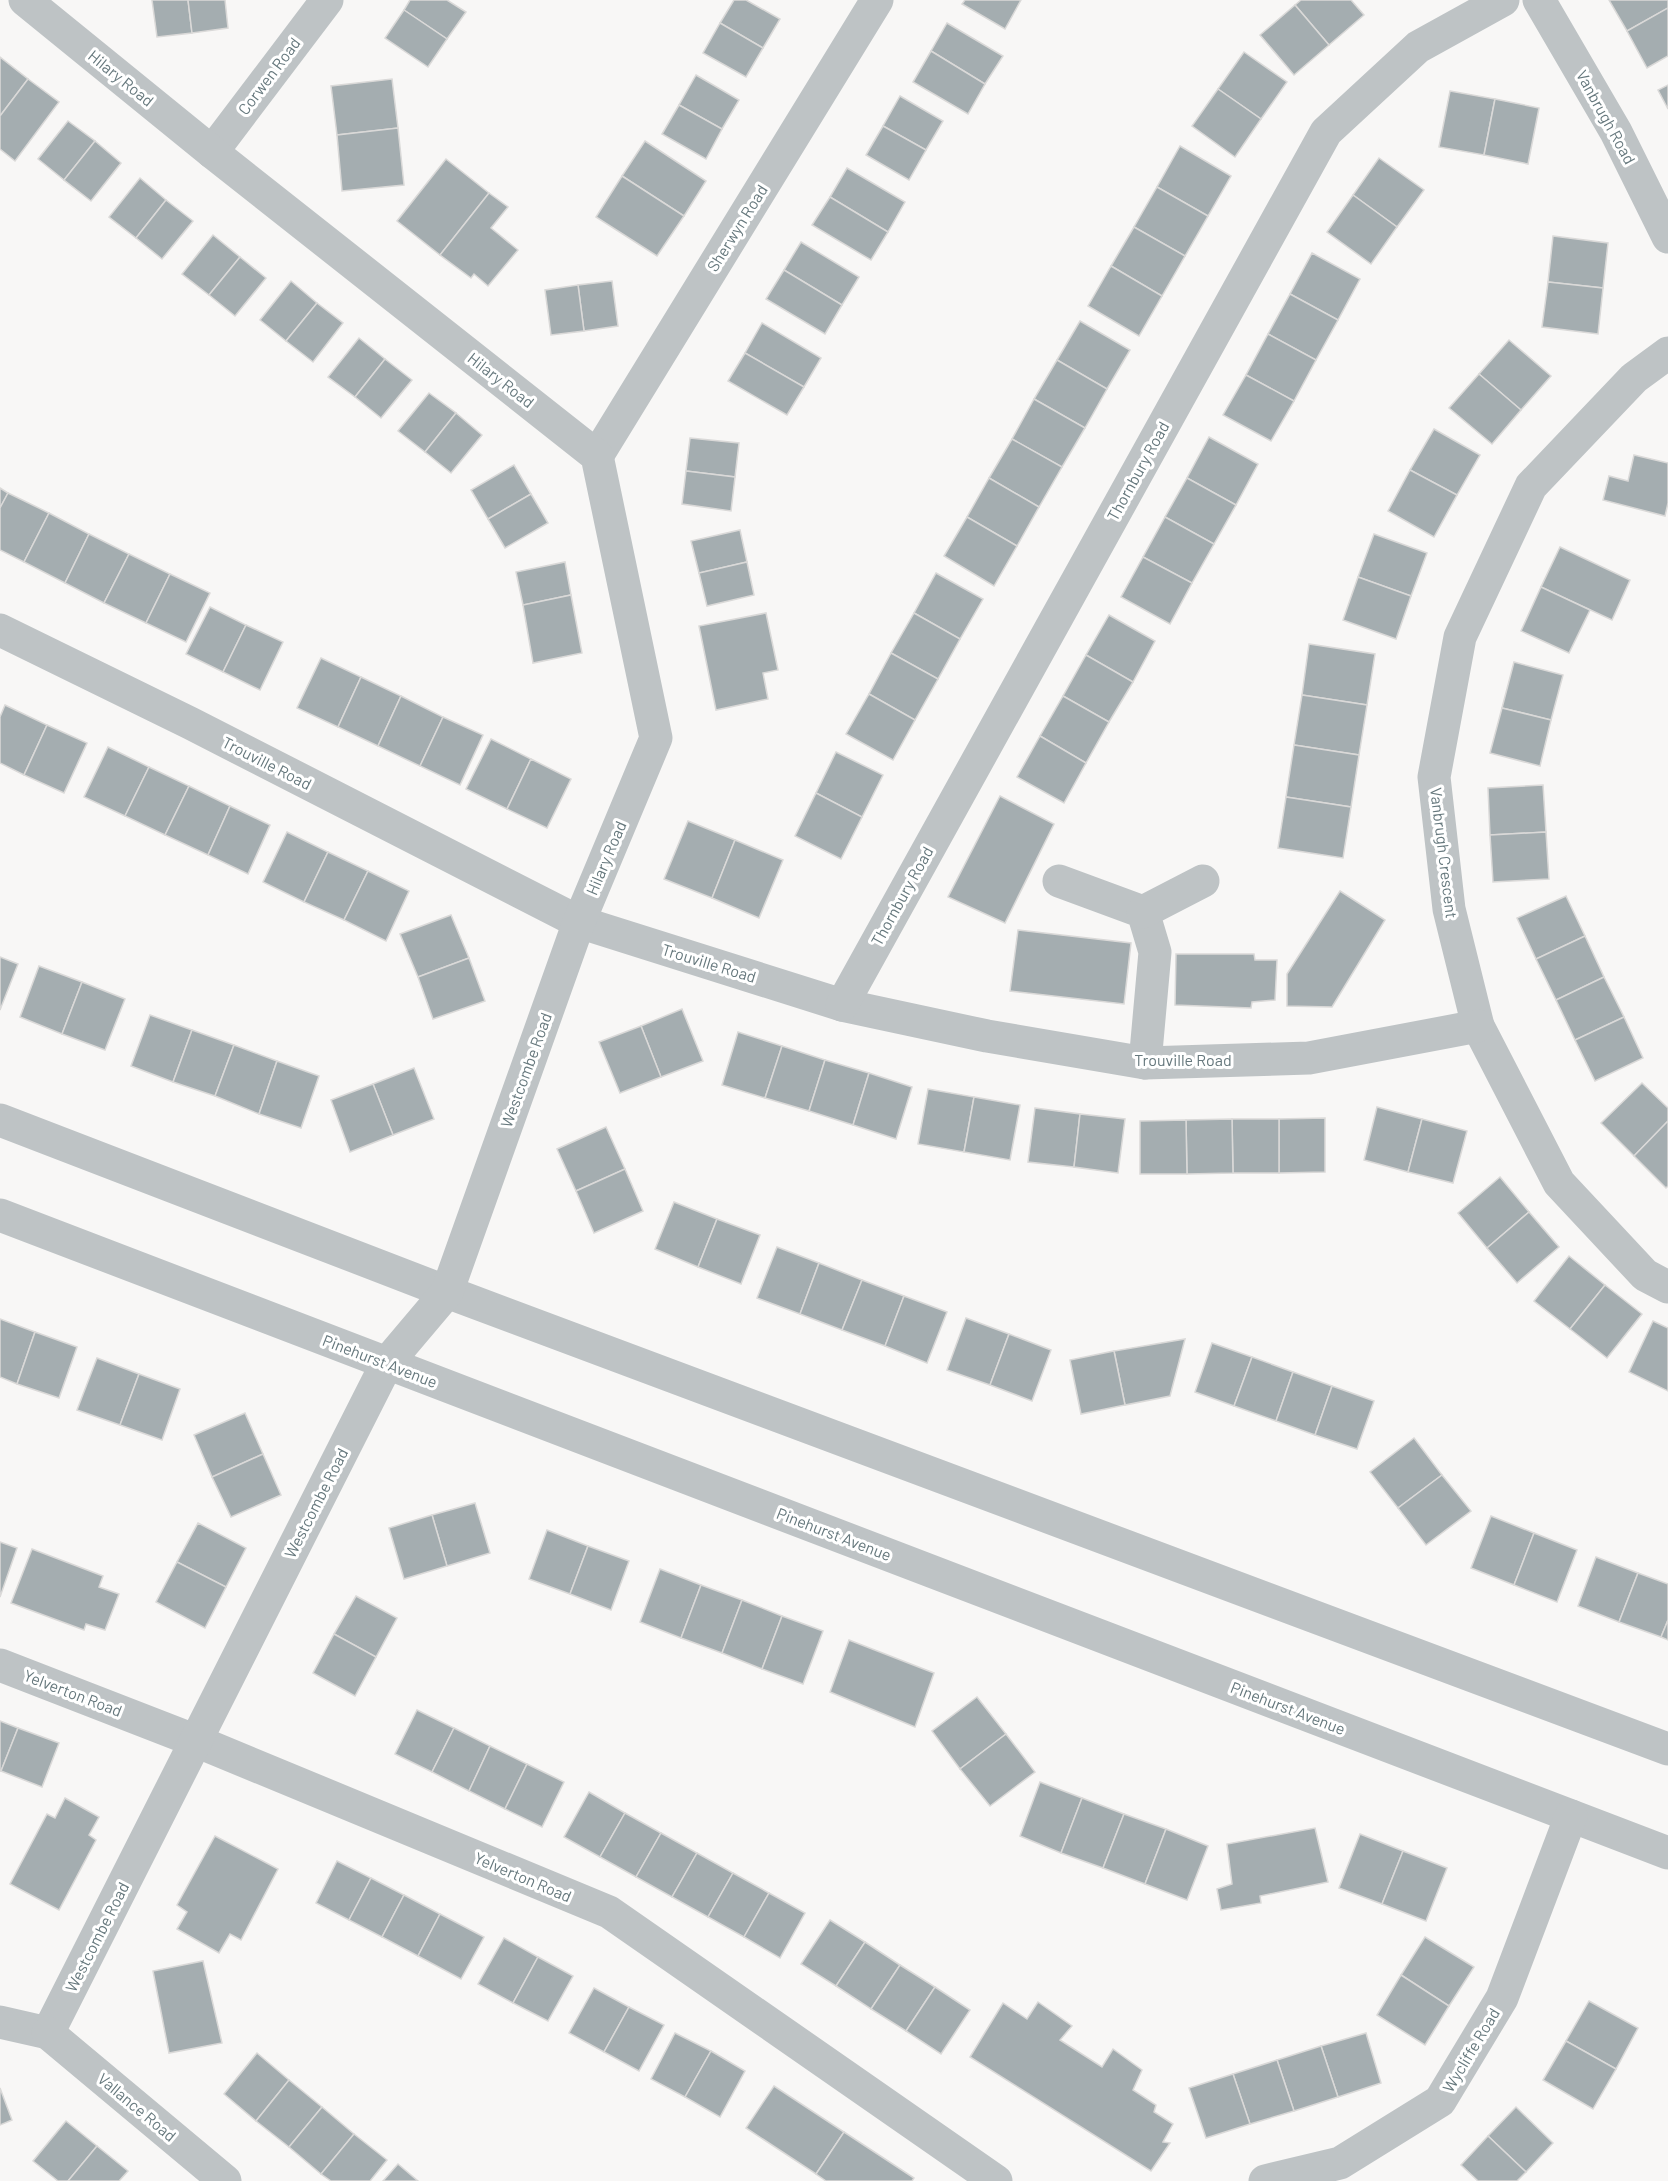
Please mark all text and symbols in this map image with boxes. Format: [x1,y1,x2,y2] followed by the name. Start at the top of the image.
[233,33,304,118] street label: Corwen Road
[85,45,158,110] street label: Hilary Road
[1573,67,1640,167] street label: Vanbrugh Road
[702,181,771,275] street label: Sherwyn Road
[464,348,538,411] street label: Hilary Road
[1103,418,1173,524] street label: Thornbury Road
[219,732,315,793] street label: Trouville Road
[1427,786,1462,919] street label: Vanbrugh Crescent
[581,818,630,898] street label: Hilary Road
[867,843,937,949] street label: Thornbury Road
[660,939,759,986] street label: Trouville Road
[496,1010,555,1130] street label: Westcombe Road
[1134,1050,1232,1069] street label: Trouville Road
[320,1330,440,1391] street label: Pinehurst Avenue
[280,1445,351,1561] street label: Westcombe Road
[774,1503,894,1564] street label: Pinehurst Avenue
[21,1665,125,1720] street label: Yelverton Road
[1228,1677,1348,1738] street label: Pinehurst Avenue
[472,1848,575,1906] street label: Yelverton Road
[61,1879,132,1995] street label: Westcombe Road
[1438,2004,1503,2095] street label: Wycliffe Road
[94,2068,180,2145] street label: Vallance Road

